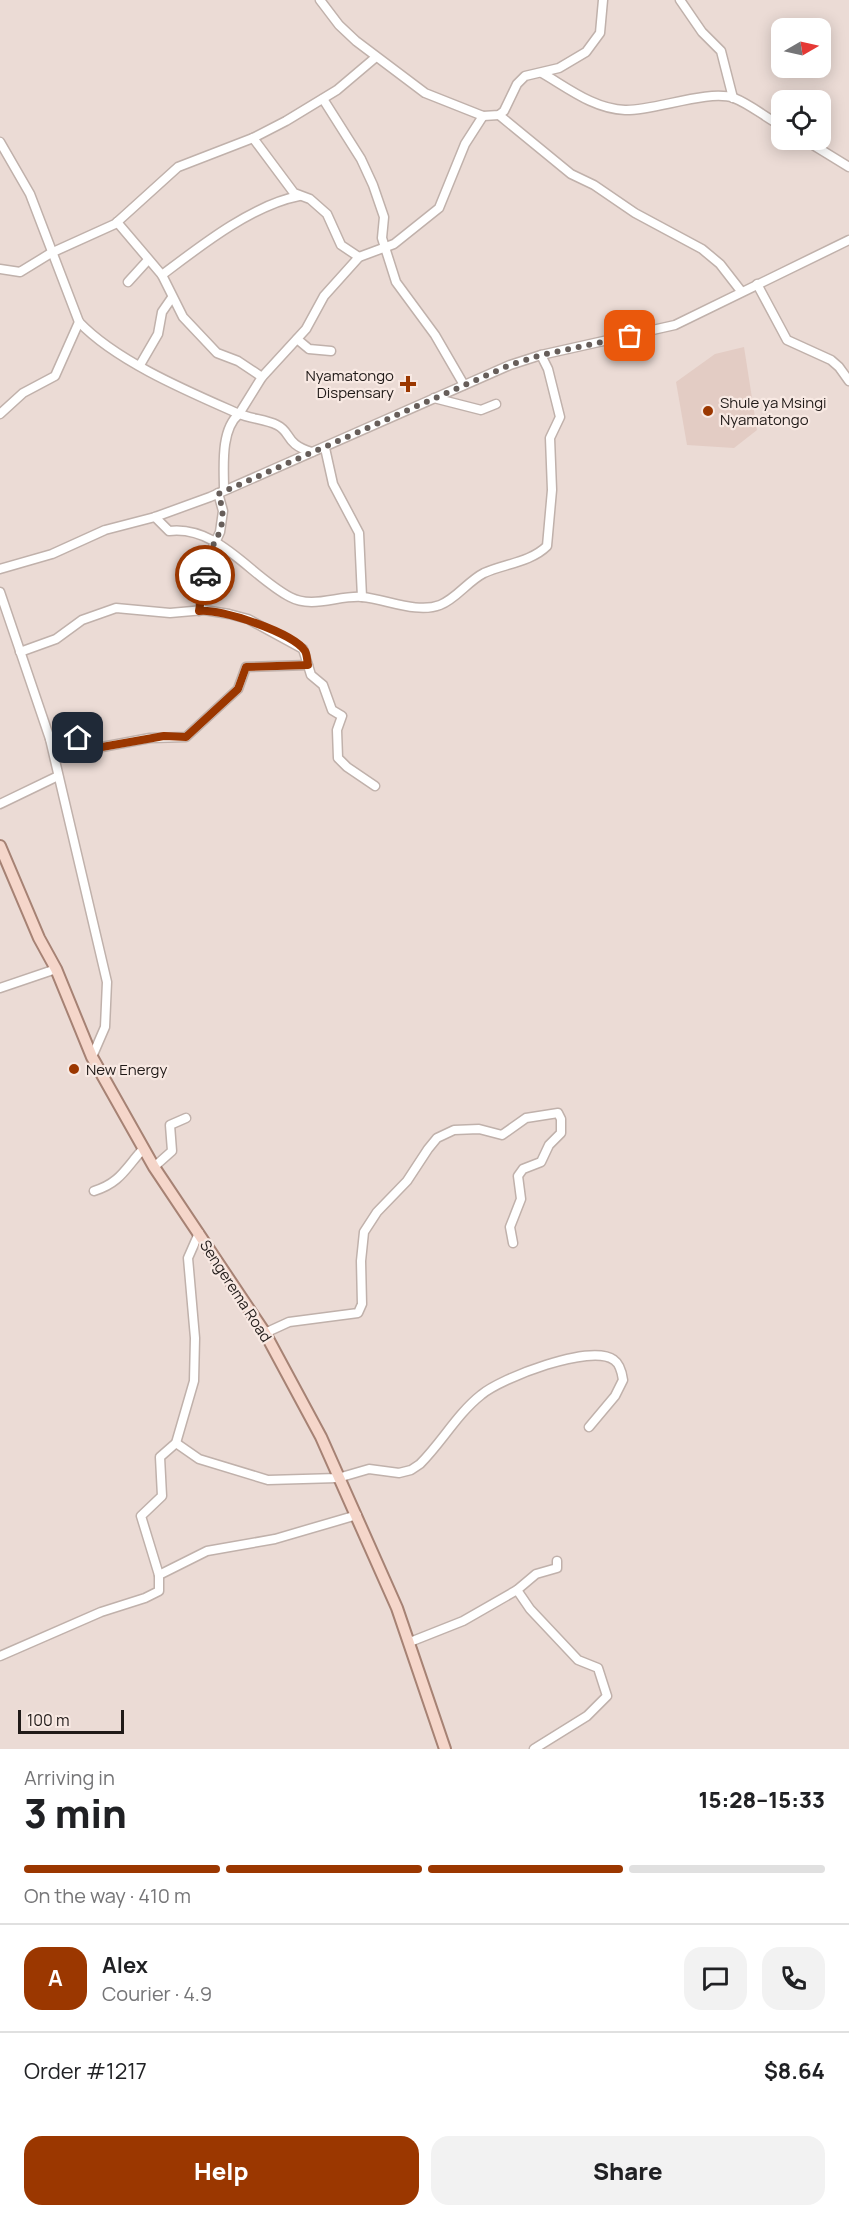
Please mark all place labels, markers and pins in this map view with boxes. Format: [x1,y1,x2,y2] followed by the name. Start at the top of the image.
[604,310,655,361] pin
[305,365,394,403] place label: Nyamatongo Dispensary
[399,375,417,393] marker: Nyamatongo Dispensary
[720,392,827,430] place label: Shule ya Msingi Nyamatongo
[701,404,715,418] marker: Shule ya Msingi Nyamatongo
[52,712,103,763] pin
[86,1059,167,1080] place label: New Energy
[67,1062,81,1076] marker: New Energy

